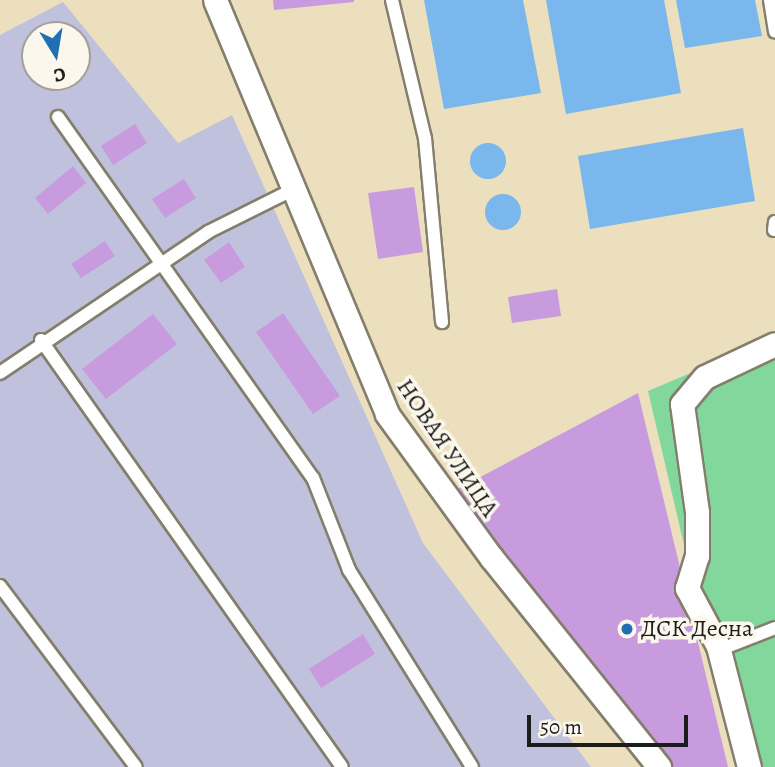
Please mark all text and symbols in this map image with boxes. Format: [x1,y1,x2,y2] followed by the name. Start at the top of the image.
[21,21,91,91] north arrow
[51,61,68,89] text: С
[390,374,504,522] street label: НОВАЯ УЛИЦА
[641,615,753,643] place label: ДСК Десна
[619,621,635,637] marker: ДСК Десна
[530,700,691,744] scale bar
[540,713,582,741] text: 50 m

